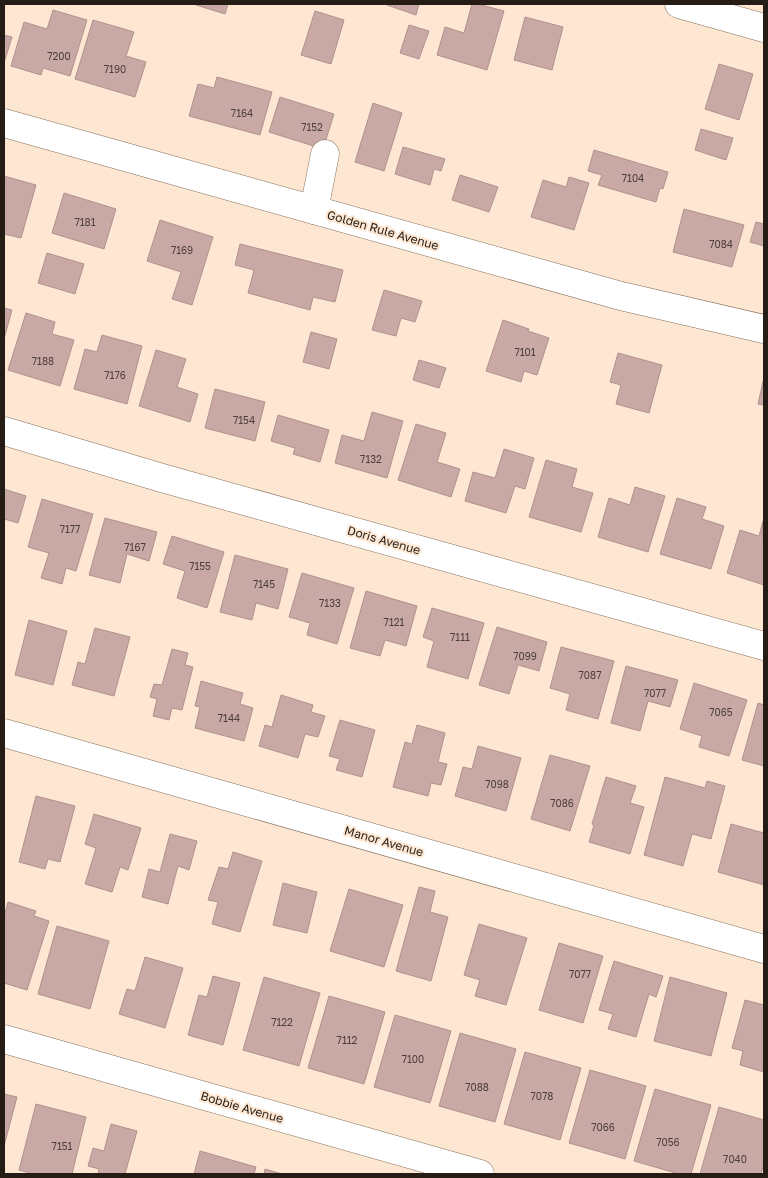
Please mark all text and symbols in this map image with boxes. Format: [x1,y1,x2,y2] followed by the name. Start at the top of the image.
[47,50,71,62] house number: 7200
[104,63,126,75] house number: 7190
[231,107,253,119] house number: 7164
[301,121,323,133] house number: 7152
[622,172,644,184] house number: 7104
[326,207,441,253] street label: Golden Rule Avenue
[74,216,96,228] house number: 7181
[709,238,733,250] house number: 7084
[171,244,193,256] house number: 7169
[514,346,536,358] house number: 7101
[32,355,54,367] house number: 7188
[104,369,126,381] house number: 7176
[233,414,255,426] house number: 7154
[360,453,382,465] house number: 7132
[346,522,422,558] street label: Doris Avenue
[60,523,80,535] house number: 7177
[124,541,146,553] house number: 7167
[189,560,211,572] house number: 7155
[253,578,275,590] house number: 7145
[319,597,341,609] house number: 7133
[384,616,405,628] house number: 7121
[450,631,470,643] house number: 7111
[513,650,537,662] house number: 7099
[579,669,601,681] house number: 7087
[644,687,666,699] house number: 7077
[709,706,733,718] house number: 7065
[218,712,240,724] house number: 7144
[485,778,509,790] house number: 7098
[550,797,574,809] house number: 7086
[343,823,425,859] street label: Manor Avenue
[569,968,591,980] house number: 7077
[271,1016,293,1028] house number: 7122
[337,1034,358,1046] house number: 7112
[402,1053,424,1065] house number: 7100
[465,1081,489,1093] house number: 7088
[199,1088,285,1126] street label: Bobbie Avenue
[531,1090,553,1102] house number: 7078
[591,1121,615,1133] house number: 7066
[656,1136,680,1148] house number: 7056
[52,1140,73,1152] house number: 7151
[723,1153,747,1165] house number: 7040

